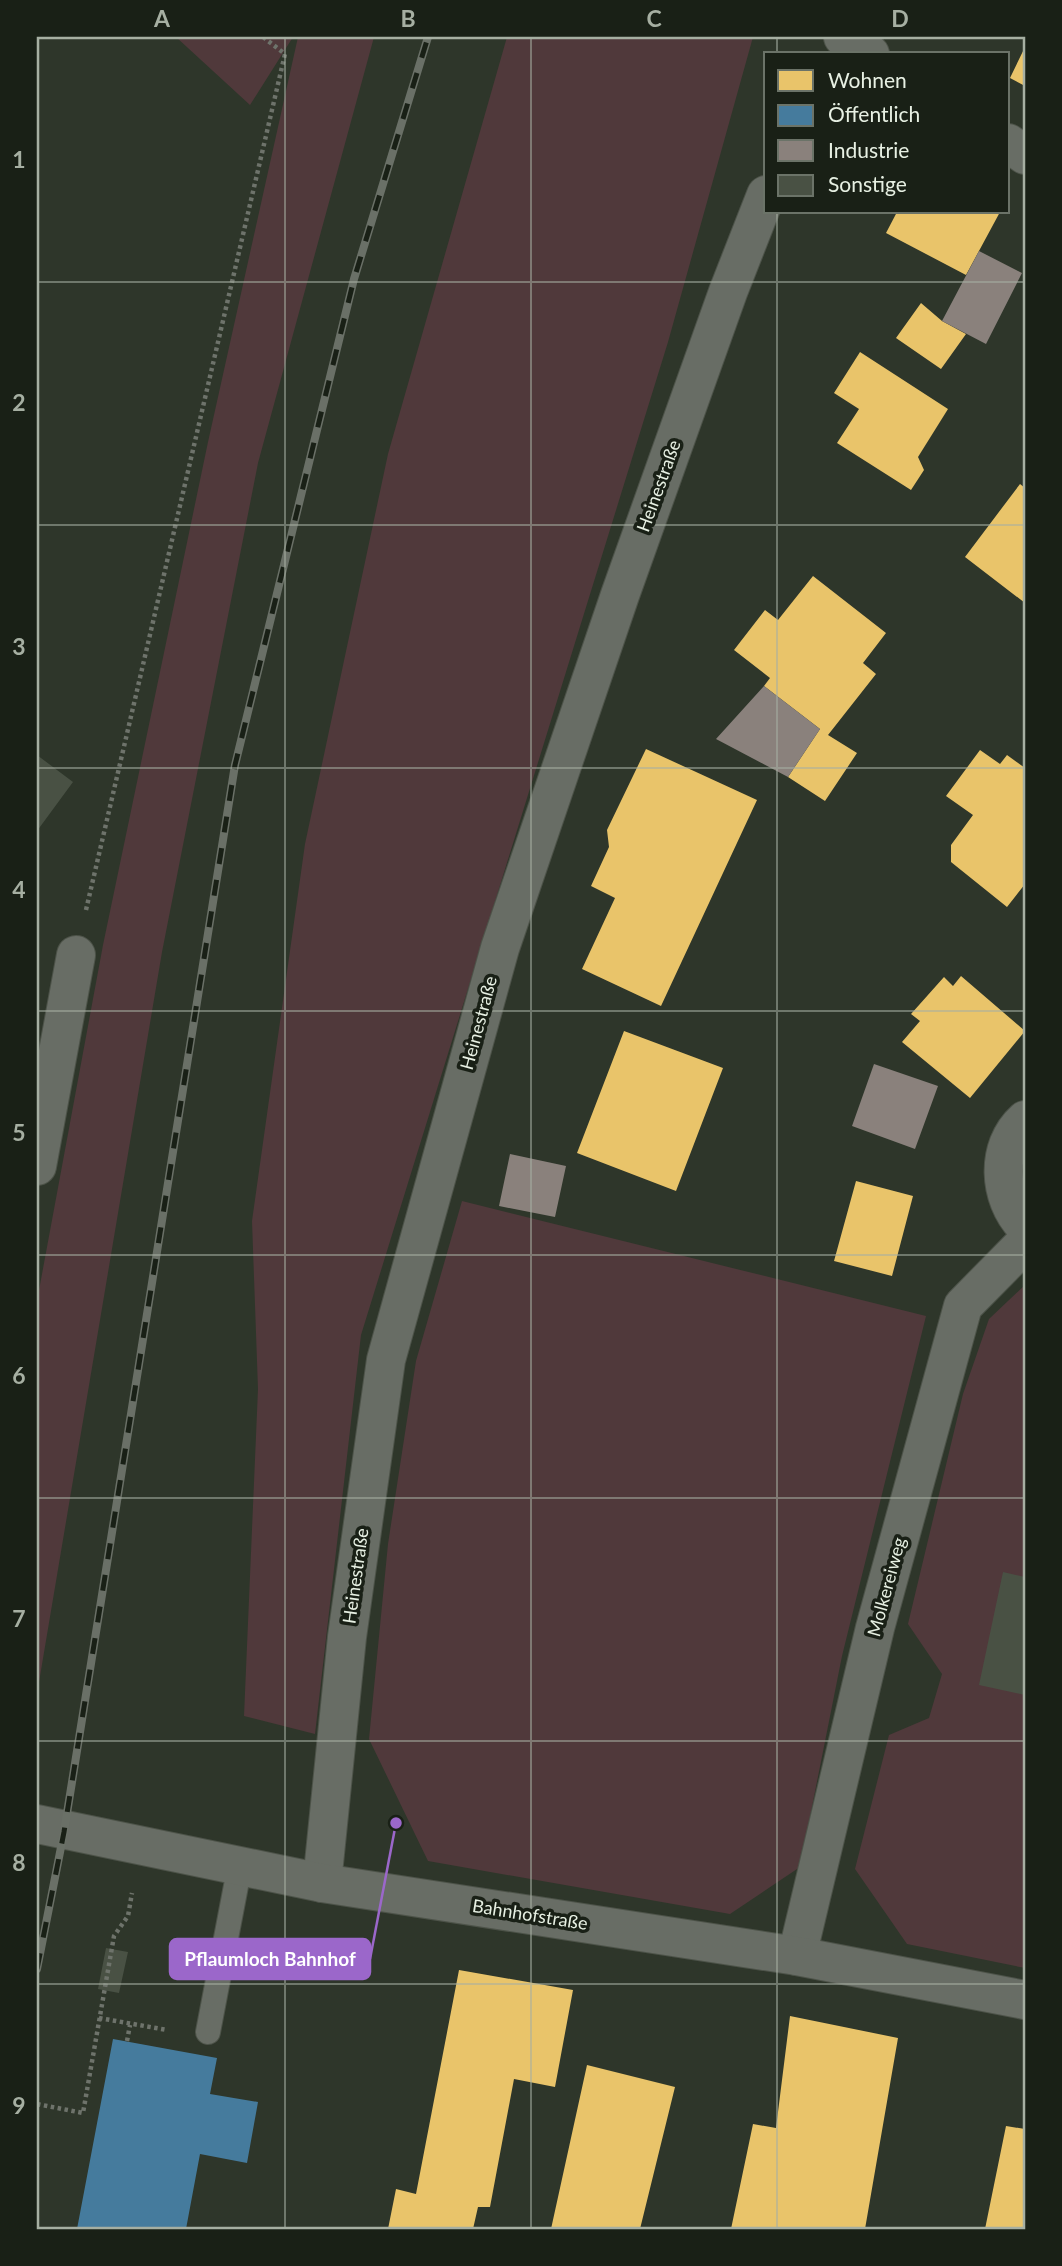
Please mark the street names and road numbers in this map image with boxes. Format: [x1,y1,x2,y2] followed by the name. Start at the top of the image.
[631,437,685,535] street label: Heinestraße
[455,973,501,1072] street label: Heinestraße
[337,1527,373,1625] street label: Heinestraße
[862,1535,910,1639] street label: Molkereiweg
[471,1894,589,1934] street label: Bahnhofstraße

